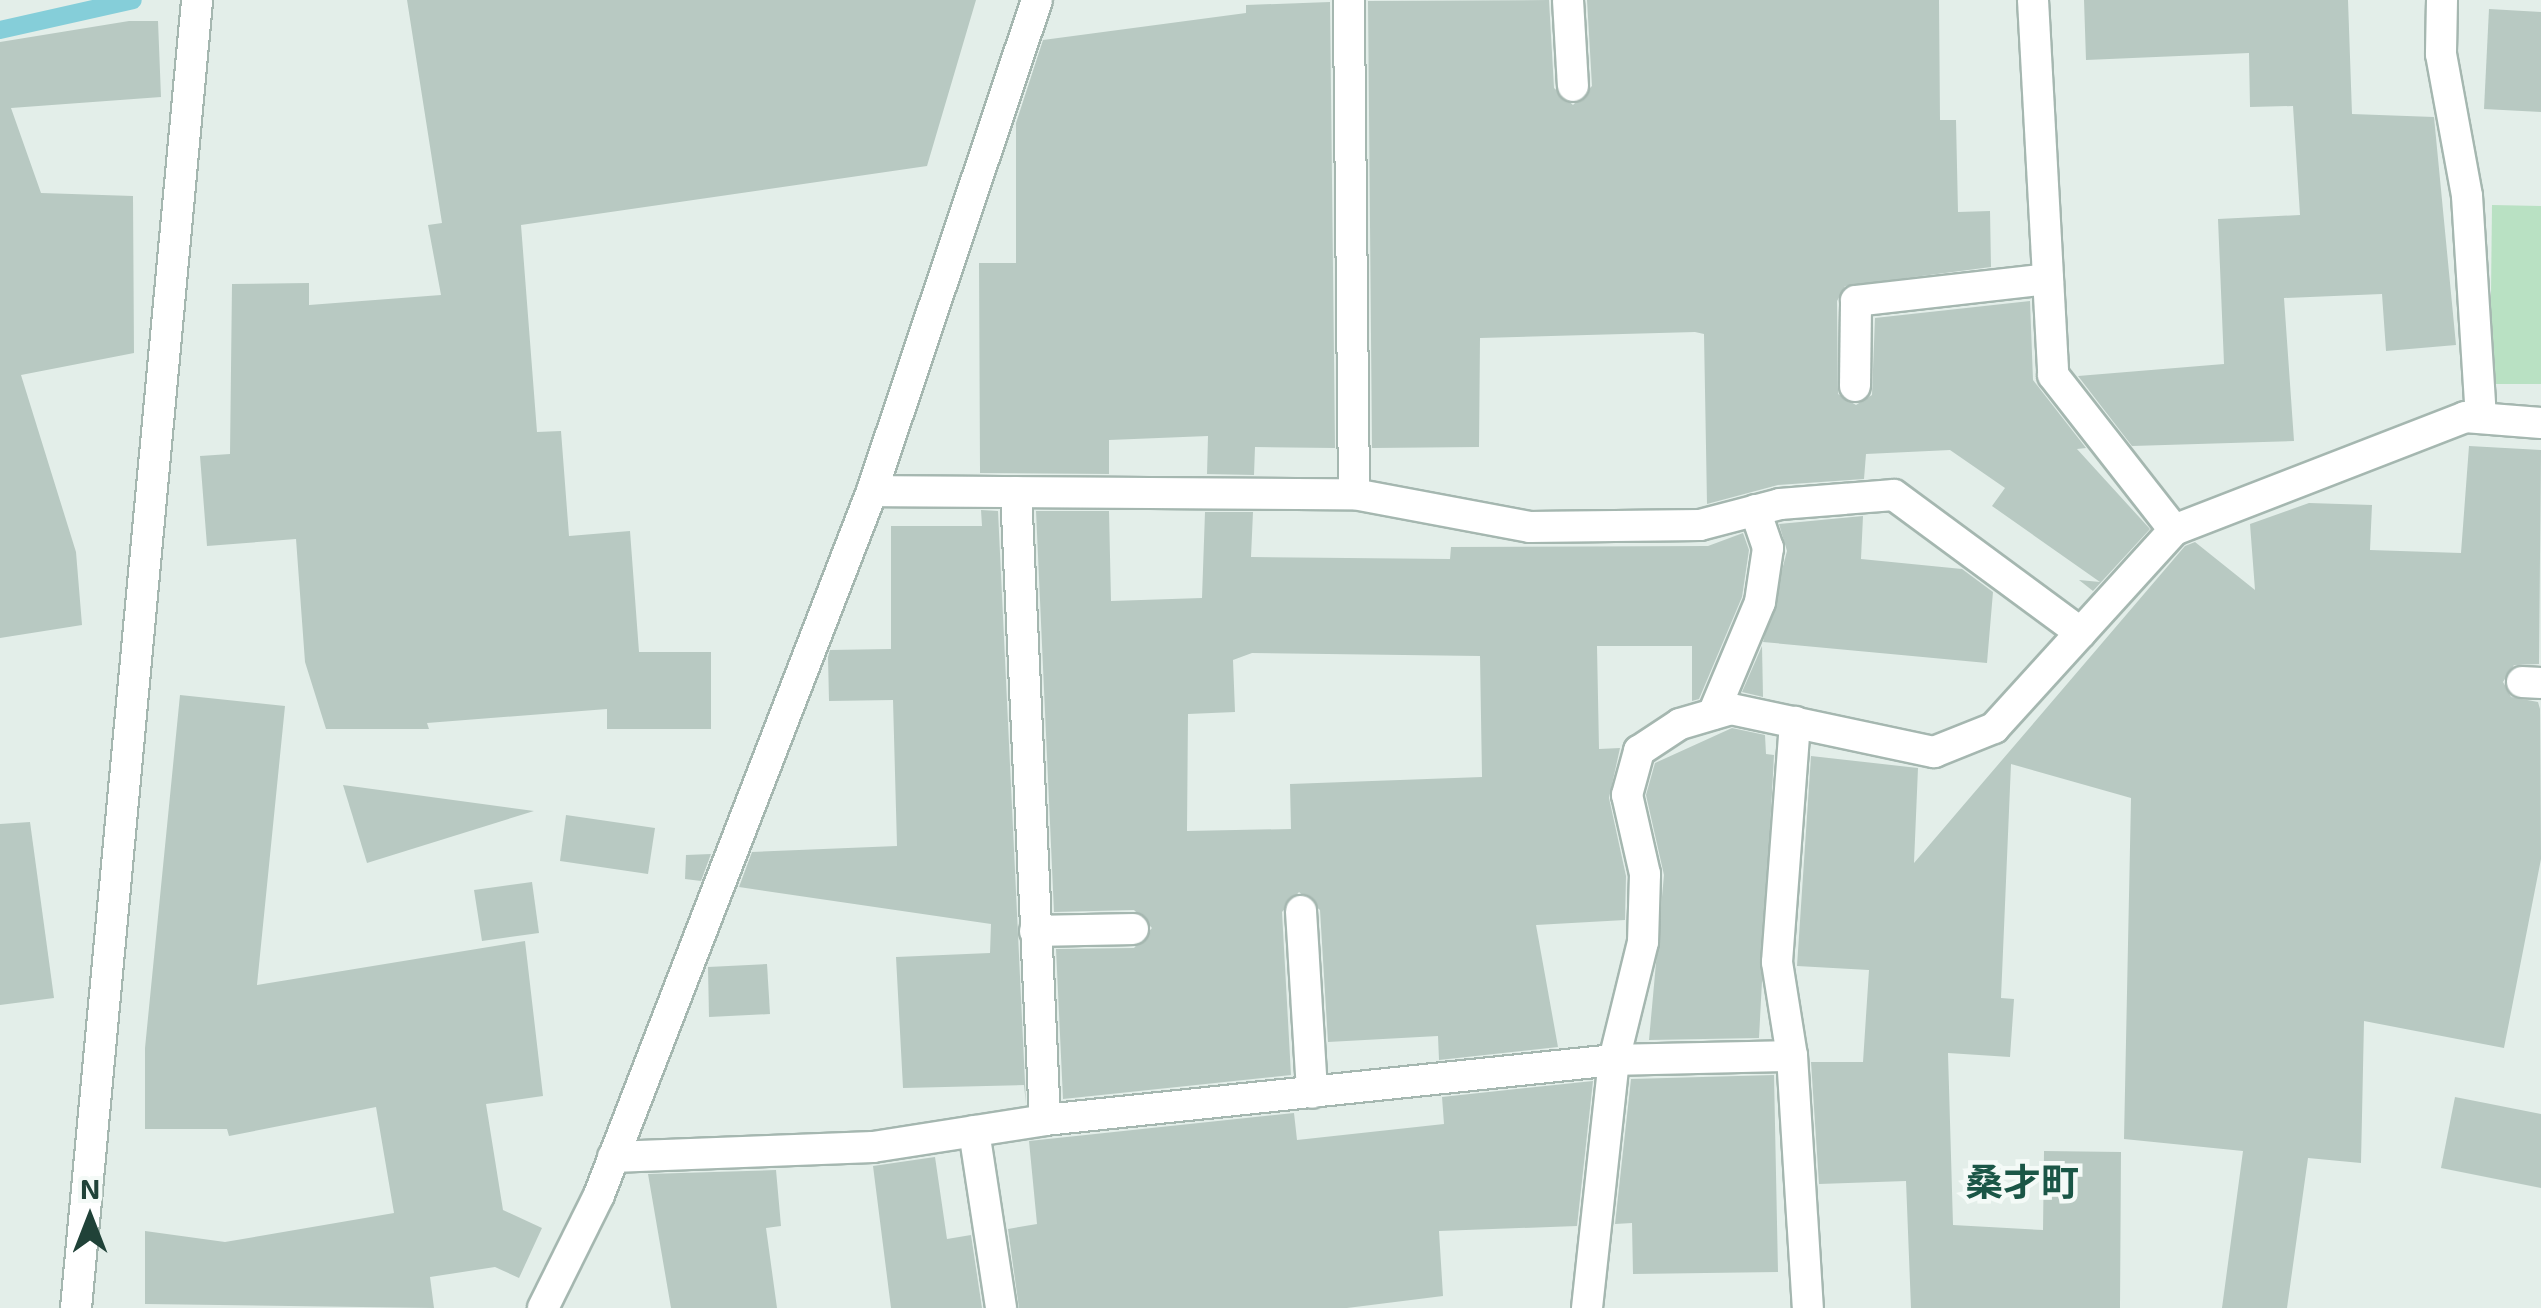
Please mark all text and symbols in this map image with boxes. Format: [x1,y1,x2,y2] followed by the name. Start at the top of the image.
[1965,1159,2079,1205] district label: 桑才町
[40,1168,140,1268] north arrow
[80,1171,100,1205] text: N

